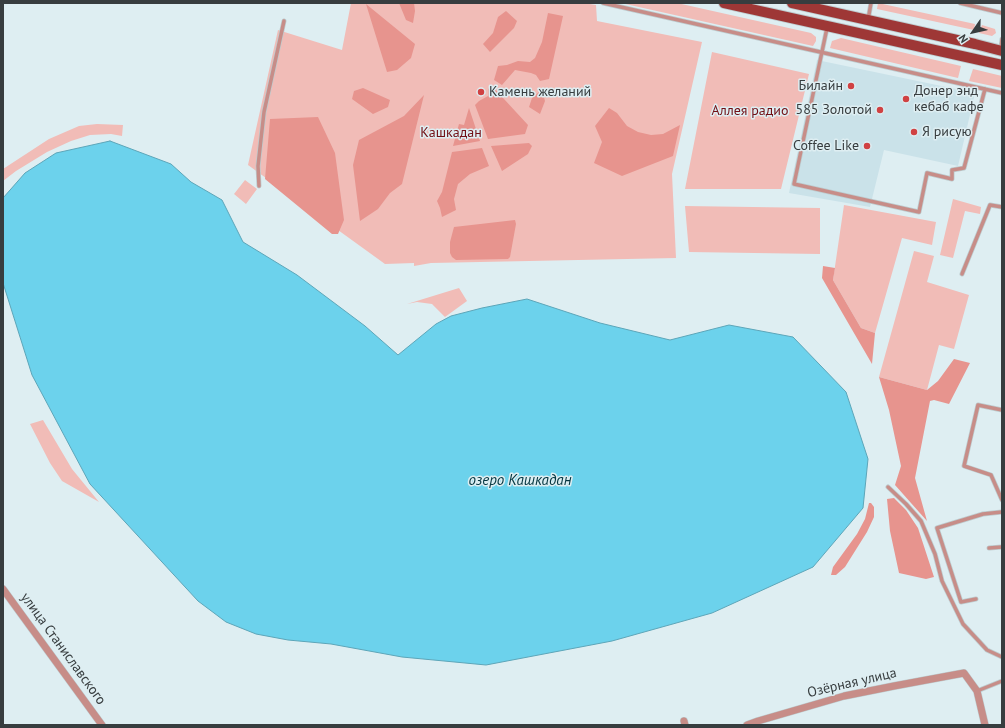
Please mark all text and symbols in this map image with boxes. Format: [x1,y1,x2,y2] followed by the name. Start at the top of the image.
[953,12,993,52] north arrow
[955,32,971,46] text: N
[798,78,843,94] place label: Билайн
[846,81,856,91] marker: Билайн
[914,83,984,116] place label: Донер энд кебаб кафе
[489,84,591,100] place label: Камень желаний
[476,87,486,97] marker: Камень желаний
[901,94,911,104] marker: Донер энд кебаб кафе
[796,102,872,118] place label: 585 Золотой
[712,103,788,119] park label: Аллея радио
[875,105,885,115] marker: 585 Золотой
[922,124,972,140] place label: Я рисую
[420,125,482,141] park label: Кашкадан
[909,127,919,137] marker: Я рисую
[793,138,859,154] place label: Coffee Like
[862,141,872,151] marker: Coffee Like
[469,472,571,490] water label: озеро Кашкадан
[17,590,109,708] street label: улица Станиславского
[806,665,898,701] street label: Озёрная улица

